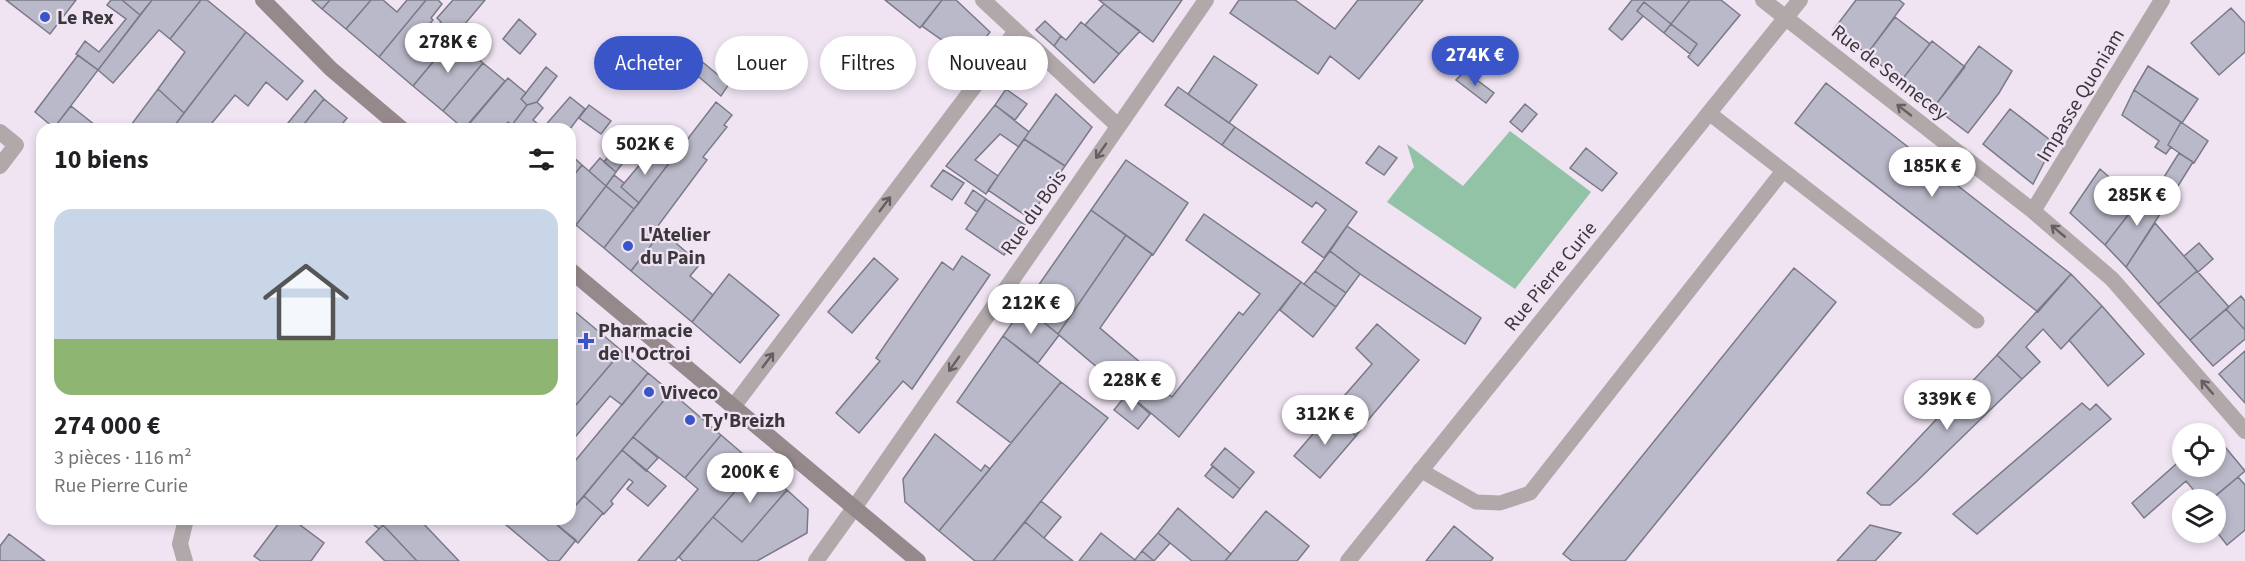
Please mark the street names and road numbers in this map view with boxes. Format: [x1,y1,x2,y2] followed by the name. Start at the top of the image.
[1825,18,1954,128] street label: Rue de Sennecey
[2030,24,2132,167] street label: Impasse Quoniam
[994,164,1073,261] street label: Rue du Bois
[1498,216,1604,337] street label: Rue Pierre Curie

